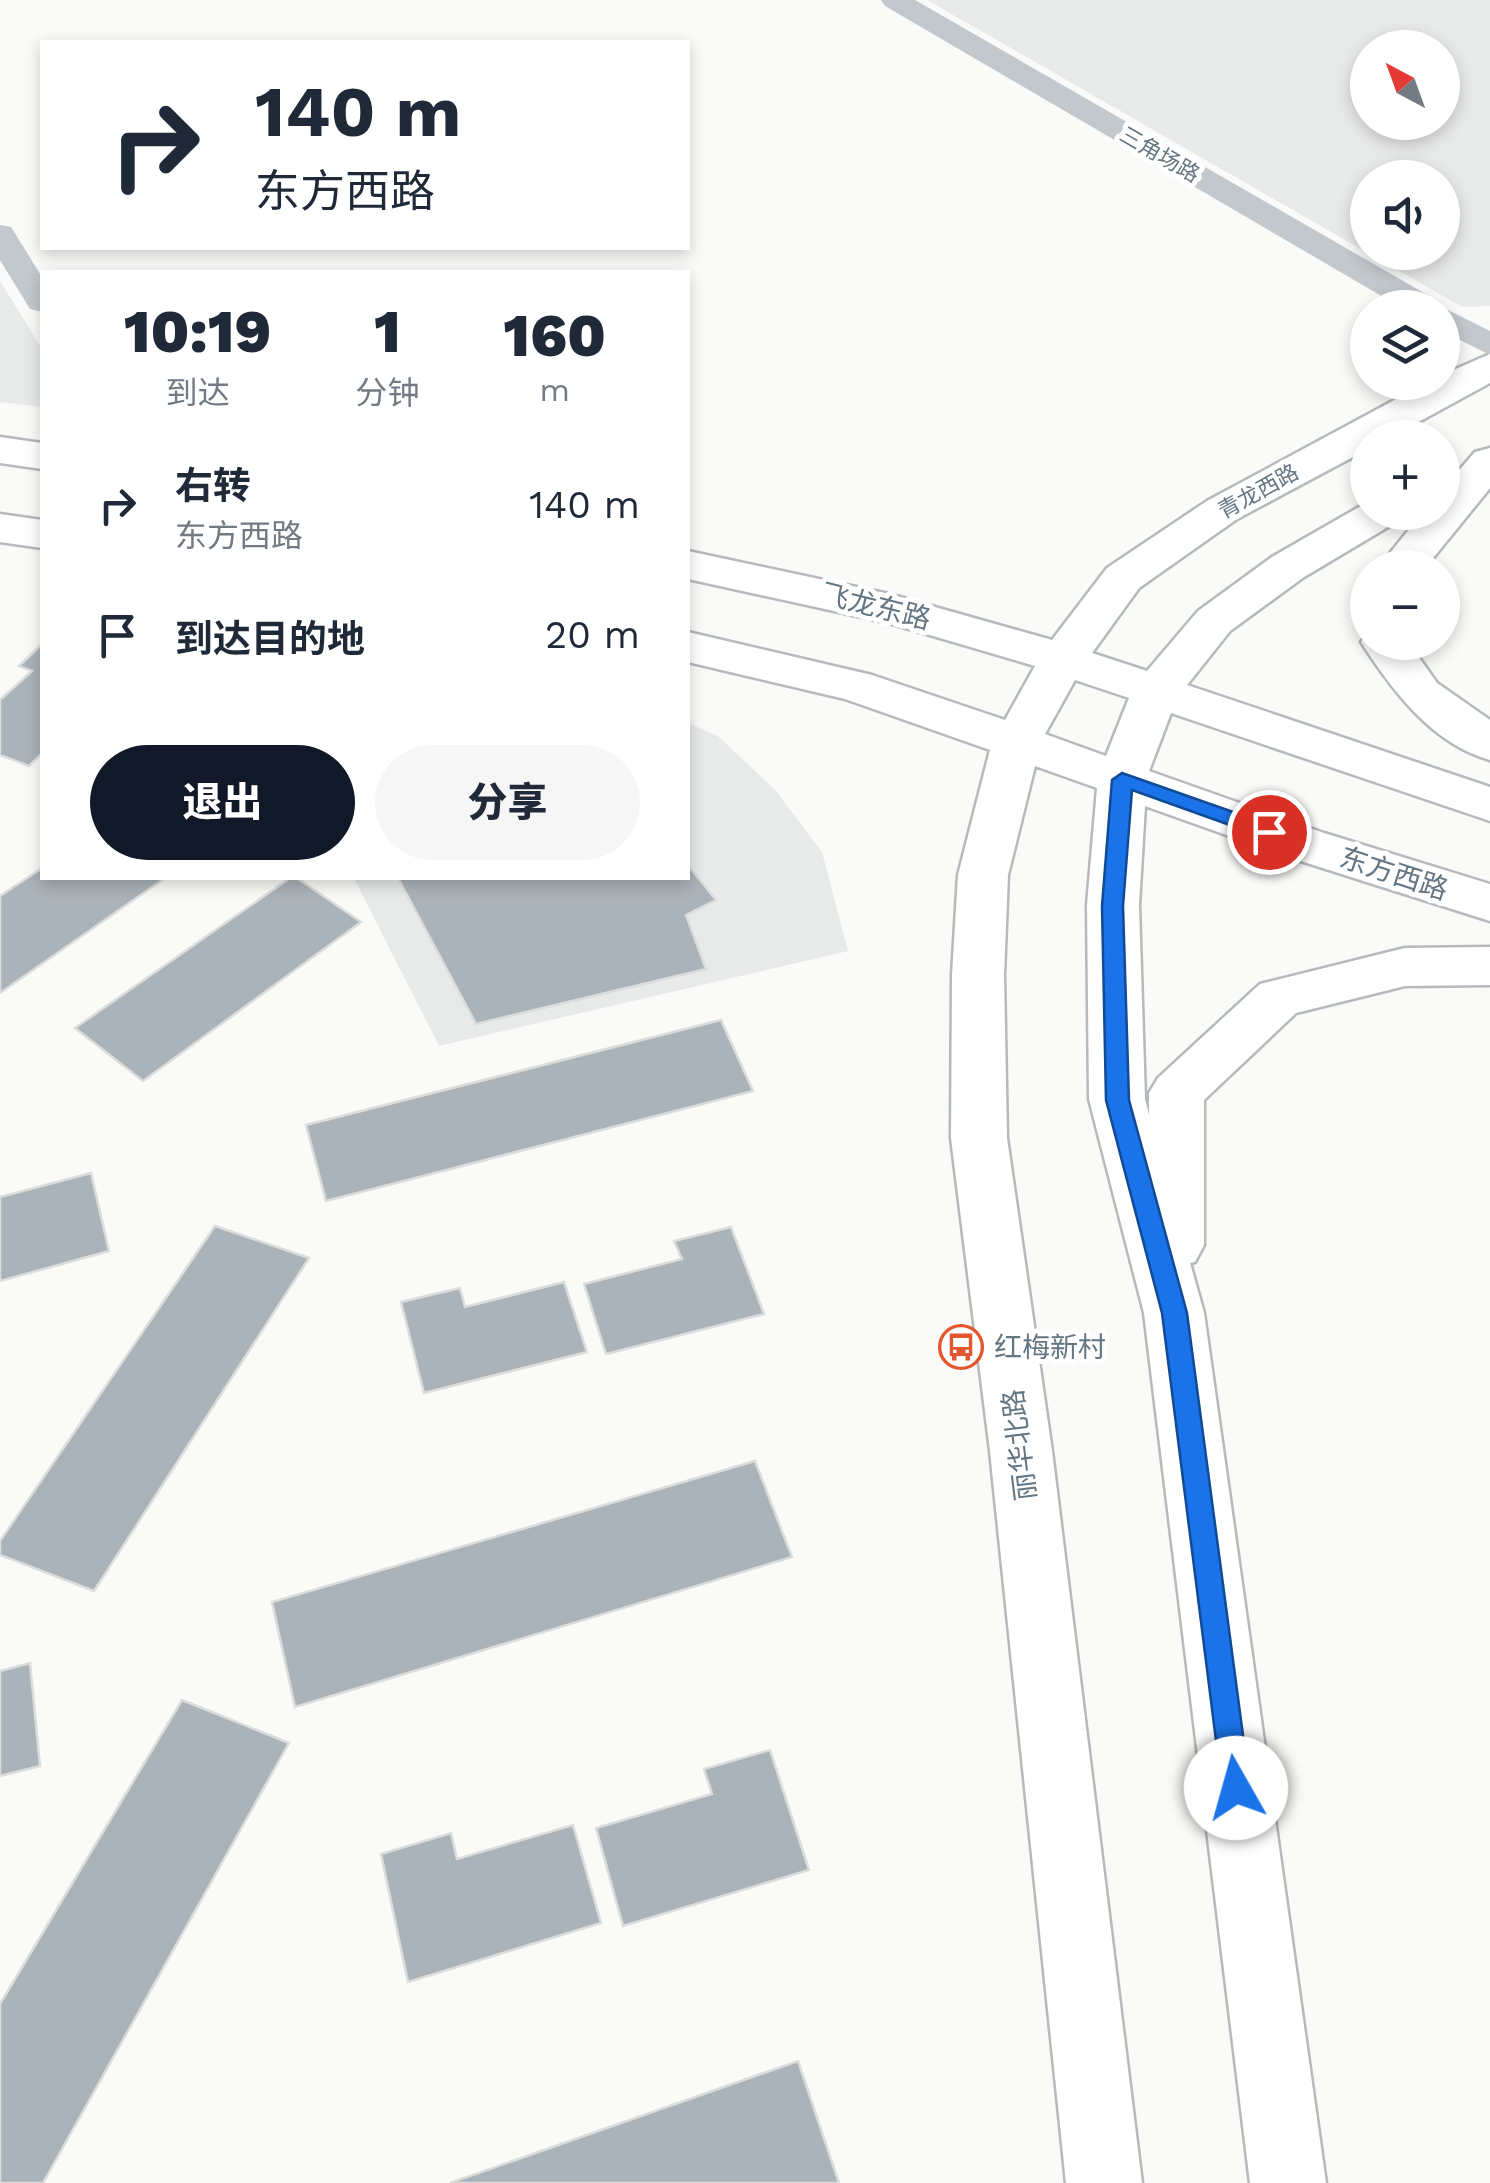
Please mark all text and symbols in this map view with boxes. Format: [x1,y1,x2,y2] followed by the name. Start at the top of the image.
[1350,30,1460,140] north arrow
[1350,30,1460,660] map controls
[255,71,461,153] text: 140 m
[90,80,220,210] icon: right
[1115,122,1204,187] street label: 三角场路
[1350,160,1460,270] button: sound
[255,165,435,218] text: 东方西路
[1350,290,1460,400] button: layers
[124,296,272,367] text: 10:19
[374,296,401,367] text: 1
[503,300,606,371] text: 160
[539,371,570,409] text: m
[166,374,230,412] text: 到达
[355,374,419,412] text: 分钟
[1350,420,1460,530] button: +
[1214,459,1303,524] street label: 青龙西路
[175,464,251,508] text: 右转
[90,478,145,533] icon: right
[529,483,640,527] text: 140 m
[175,517,303,555] text: 东方西路
[1350,550,1460,660] button: −
[818,577,934,636] street label: 飞龙东路
[90,608,145,663] icon: arrive
[545,613,640,657] text: 20 m
[175,617,365,661] text: 到达目的地
[90,745,355,860] button: 退出
[375,745,640,860] button: 分享
[1227,790,1312,875] pin
[1242,805,1297,860] icon: arrive
[1335,840,1452,906] street label: 东方西路
[938,1324,984,1370] bus stop icon: 红梅新村
[994,1331,1106,1364] place label: 红梅新村
[996,1387,1043,1503] street label: 丽华北路
[1184,1736,1288,1840] position arrow

